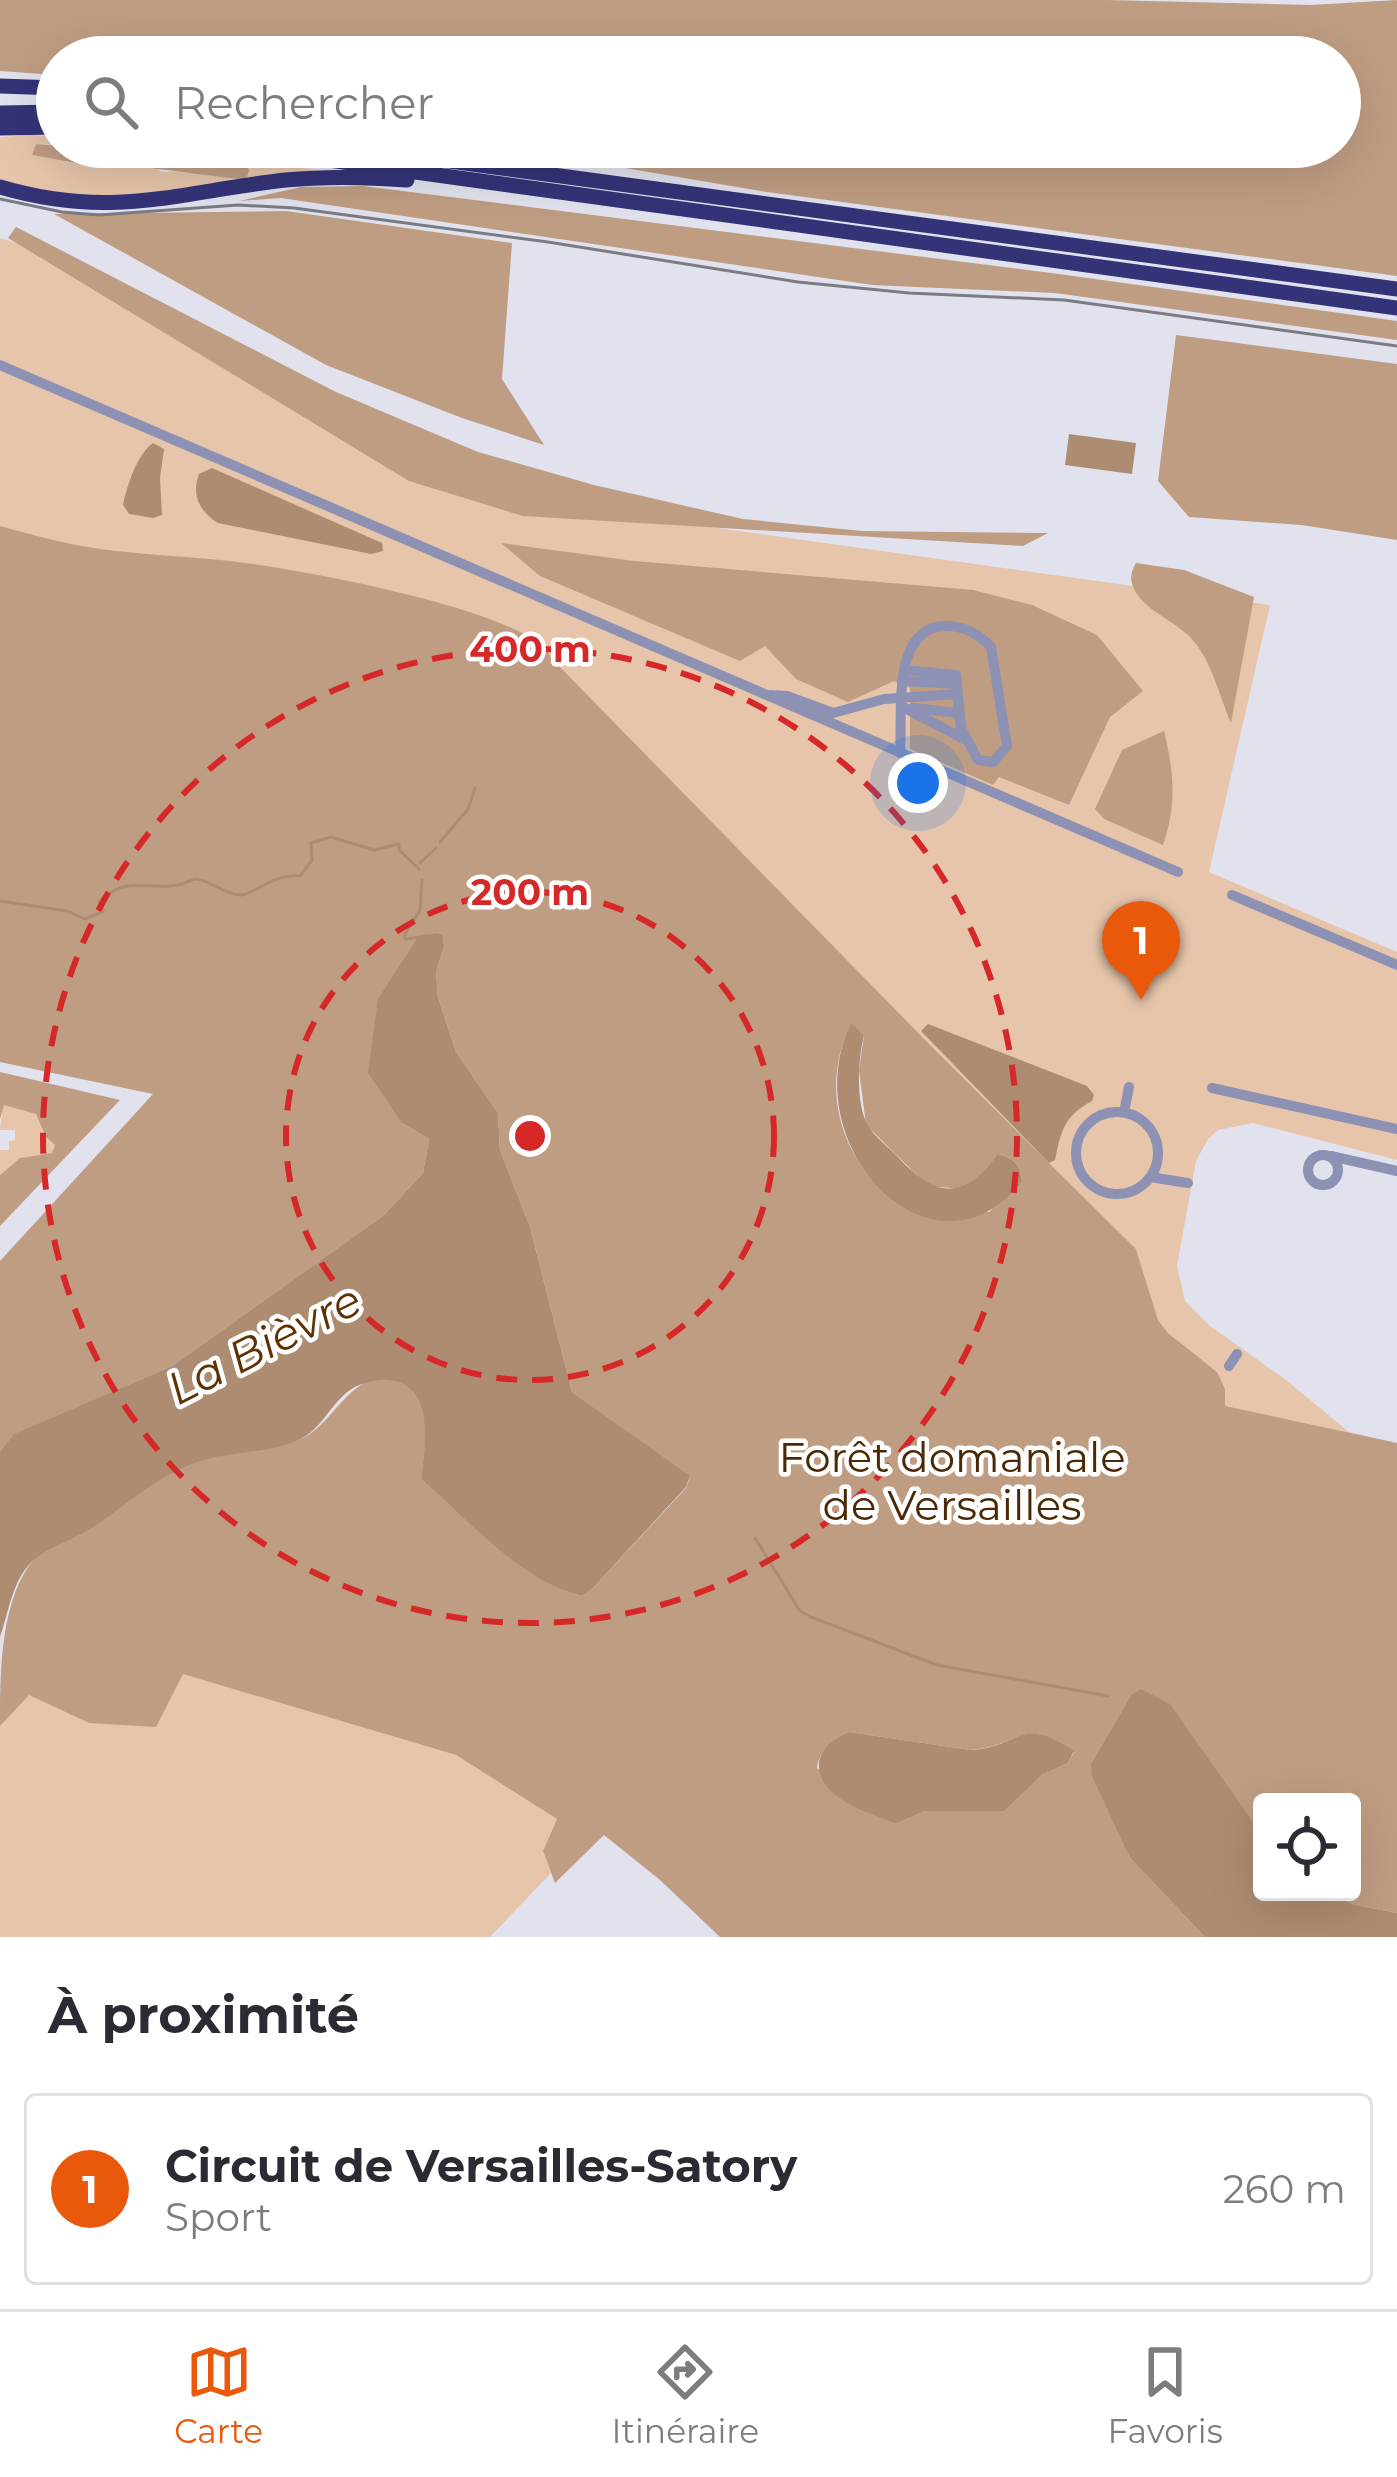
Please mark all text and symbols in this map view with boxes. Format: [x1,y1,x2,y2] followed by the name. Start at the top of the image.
[36,36,1361,168] search box
[78,69,144,135] icon: search
[174,75,434,130] text: Rechercher
[469,627,591,671] text: 400 m
[888,753,948,813] your location
[471,870,589,914] text: 200 m
[1102,901,1180,1000] pin: 1
[509,1115,551,1157] centre of rings
[158,1271,370,1416] water label: La Bièvre
[778,1431,1126,1531] park label: Forêt domaniale de Versailles
[1253,1793,1361,1901] map controls
[1253,1793,1361,1901] button: locate
[48,1984,359,2046] text: À proximité
[165,2138,797,2193] text: Circuit de Versailles-Satory
[82,2165,98,2213] text: 1
[1223,2165,1346,2213] text: 260 m
[165,2193,272,2241] text: Sport
[174,2339,263,2451] tab: Carte
[612,2339,759,2451] tab: Itinéraire
[1107,2339,1223,2451] tab: Favoris

